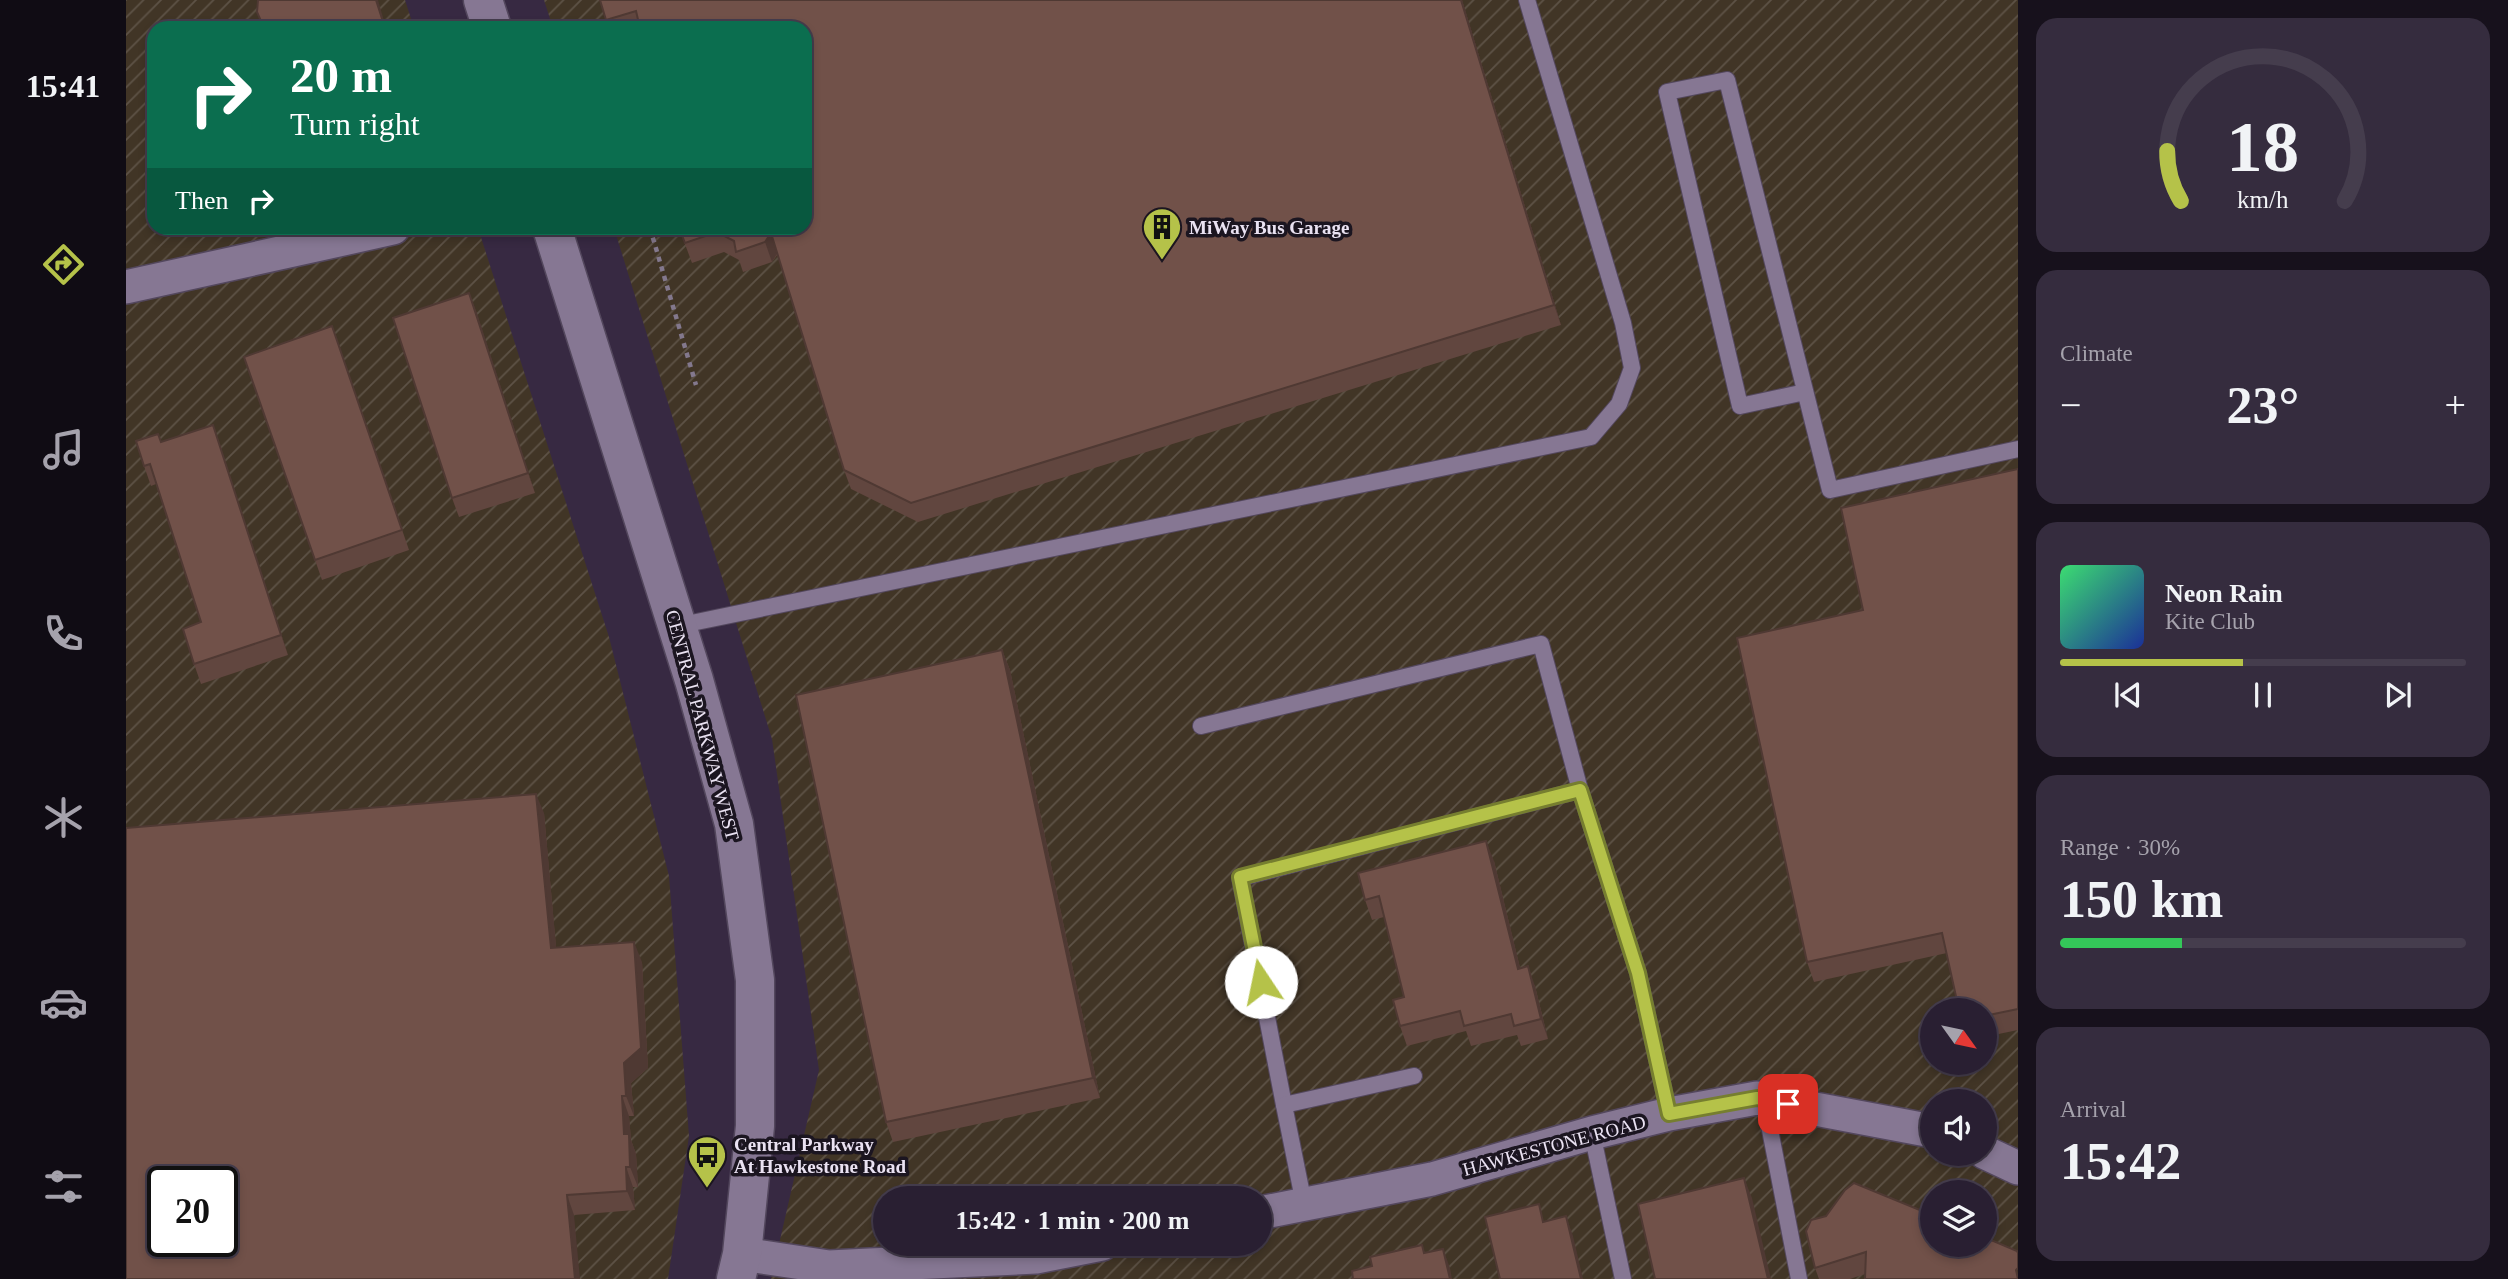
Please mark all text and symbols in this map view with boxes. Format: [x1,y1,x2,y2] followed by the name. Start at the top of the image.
[290,48,392,103] text: 20 m
[175,49,266,140] icon: right
[26,68,100,104] text: 15:41
[290,106,420,142] text: Turn right
[2227,106,2299,187] text: 18
[242,182,280,220] icon: right
[175,186,228,215] text: Then
[2237,186,2289,213] text: km/h
[1141,206,1183,261] building icon: MiWay Bus Garage
[1189,217,1349,238] place label: MiWay Bus Garage
[39,240,88,289] icon: directions
[2060,341,2133,366] text: Climate
[2227,377,2299,434] text: 23°
[2060,384,2081,426] text: −
[2445,384,2466,426] text: +
[39,425,88,474] icon: music
[2165,579,2283,608] text: Neon Rain
[662,608,743,843] street label: CENTRAL PARKWAY WEST
[39,609,88,658] icon: phone
[2165,609,2255,634] text: Kite Club
[2109,676,2147,714] icon: previous
[2244,676,2282,714] icon: pause
[2379,676,2417,714] icon: next
[39,793,88,842] icon: climate
[2060,835,2180,860] text: Range · 30%
[2060,871,2223,928] text: 150 km
[1224,945,1298,1019] position arrow
[39,978,88,1027] icon: car
[1920,998,1997,1074] north arrow
[1920,998,1997,1257] map controls
[1758,1074,1818,1134] pin
[1769,1085,1807,1123] icon: arrive
[1920,1089,1997,1166] button: sound
[2060,1097,2126,1122] text: Arrival
[1460,1111,1648,1180] street label: HAWKESTONE ROAD
[2060,1133,2181,1190] text: 15:42
[686,1134,728,1189] bus stop icon: Central Parkway At Hawkestone Road
[734,1134,906,1177] place label: Central Parkway At Hawkestone Road
[39,1162,88,1211] icon: filters
[147,1166,238,1257] speed limit sign: 20
[1920,1180,1997,1257] button: layers
[956,1206,1190,1235] text: 15:42 · 1 min · 200 m

